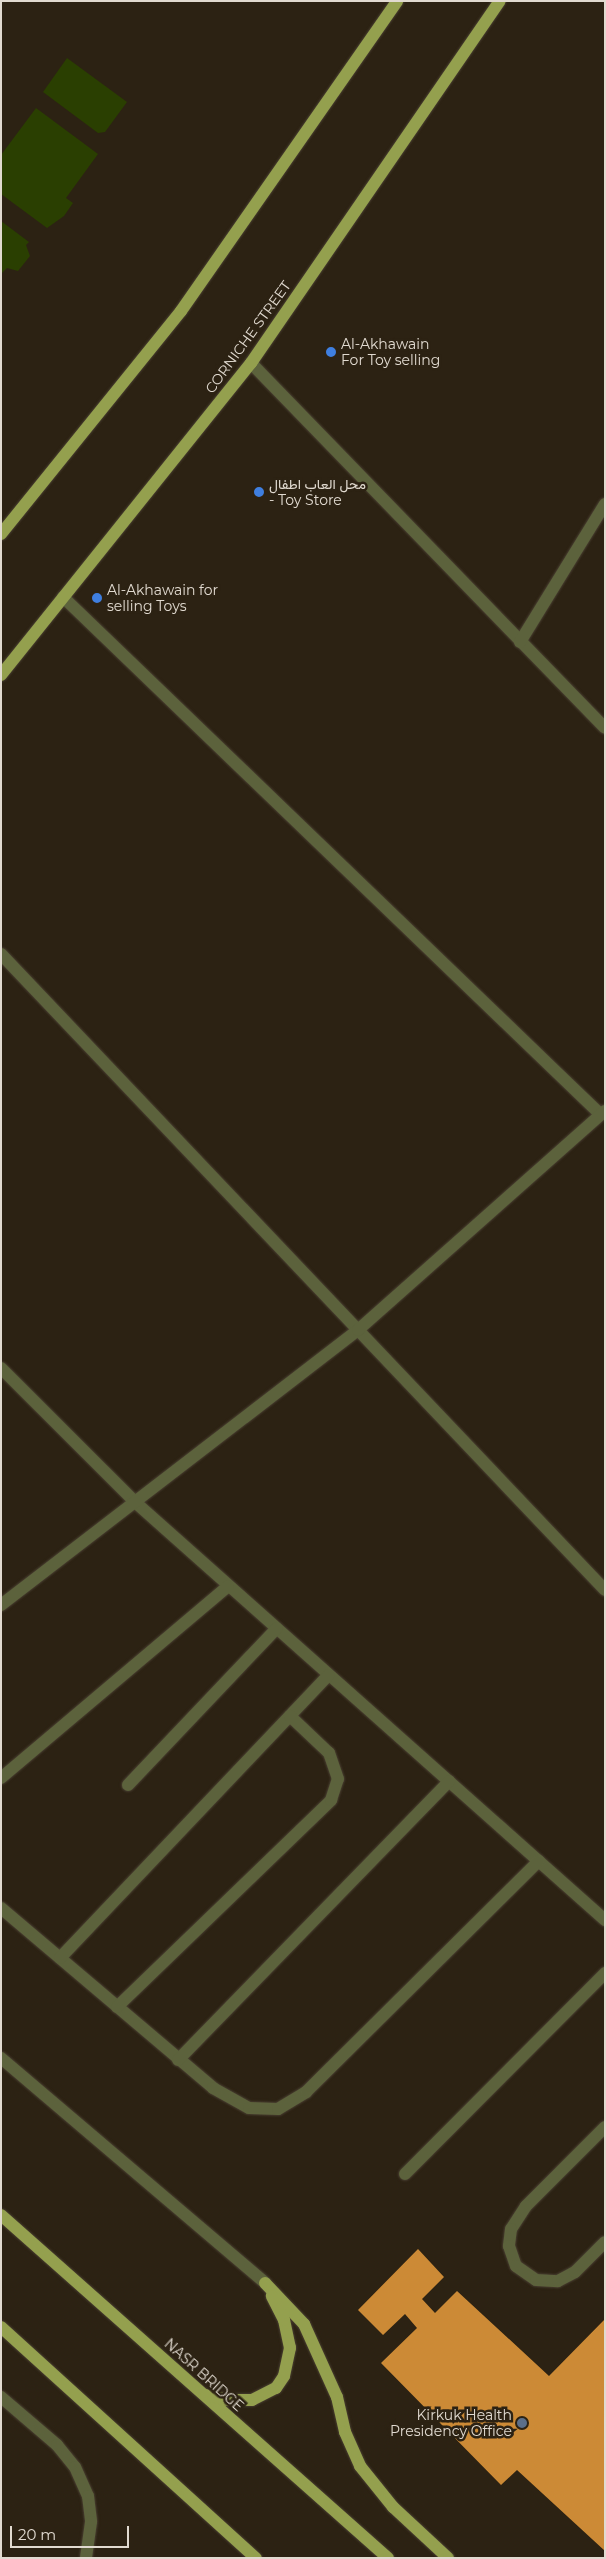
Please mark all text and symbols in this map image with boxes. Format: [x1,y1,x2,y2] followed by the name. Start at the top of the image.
[202,278,294,396] street label: CORNICHE STREET
[341,336,440,368] place label: Al-Akhawain For Toy selling
[325,346,337,358] marker: Al-Akhawain For Toy selling
[269,476,366,508] place label: محل العاب اطفال - Toy Store
[253,486,265,498] marker: محل العاب اطفال - Toy Store
[107,582,218,614] place label: Al-Akhawain for selling Toys
[91,592,103,604] marker: Al-Akhawain for selling Toys
[161,2335,247,2415] street label: NASR BRIDGE
[390,2407,512,2440] place label: Kirkuk Health Presidency Office
[516,2417,528,2429] marker: Kirkuk Health Presidency Office
[12,2516,131,2548] scale bar
[18,2525,56,2544] text: 20 m

